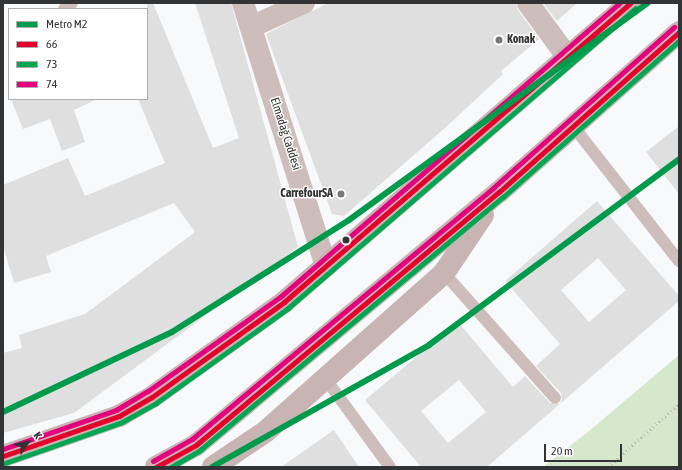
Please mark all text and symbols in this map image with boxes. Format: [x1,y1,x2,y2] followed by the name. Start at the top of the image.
[8,8,148,100] legend
[46,17,87,31] text: Metro M2
[507,33,535,47] place label: Konak
[494,35,504,45] marker: Konak
[46,37,57,51] text: 66
[46,57,57,71] text: 73
[46,77,57,91] text: 74
[267,96,303,172] street label: Elmadağ Caddesi
[280,187,333,201] place label: CarrefourSA
[336,189,346,199] marker: CarrefourSA
[341,235,351,245] unlabelled marker
[8,422,48,462] north arrow
[31,429,44,441] text: K
[546,436,624,462] scale bar
[551,444,573,458] text: 20 m

